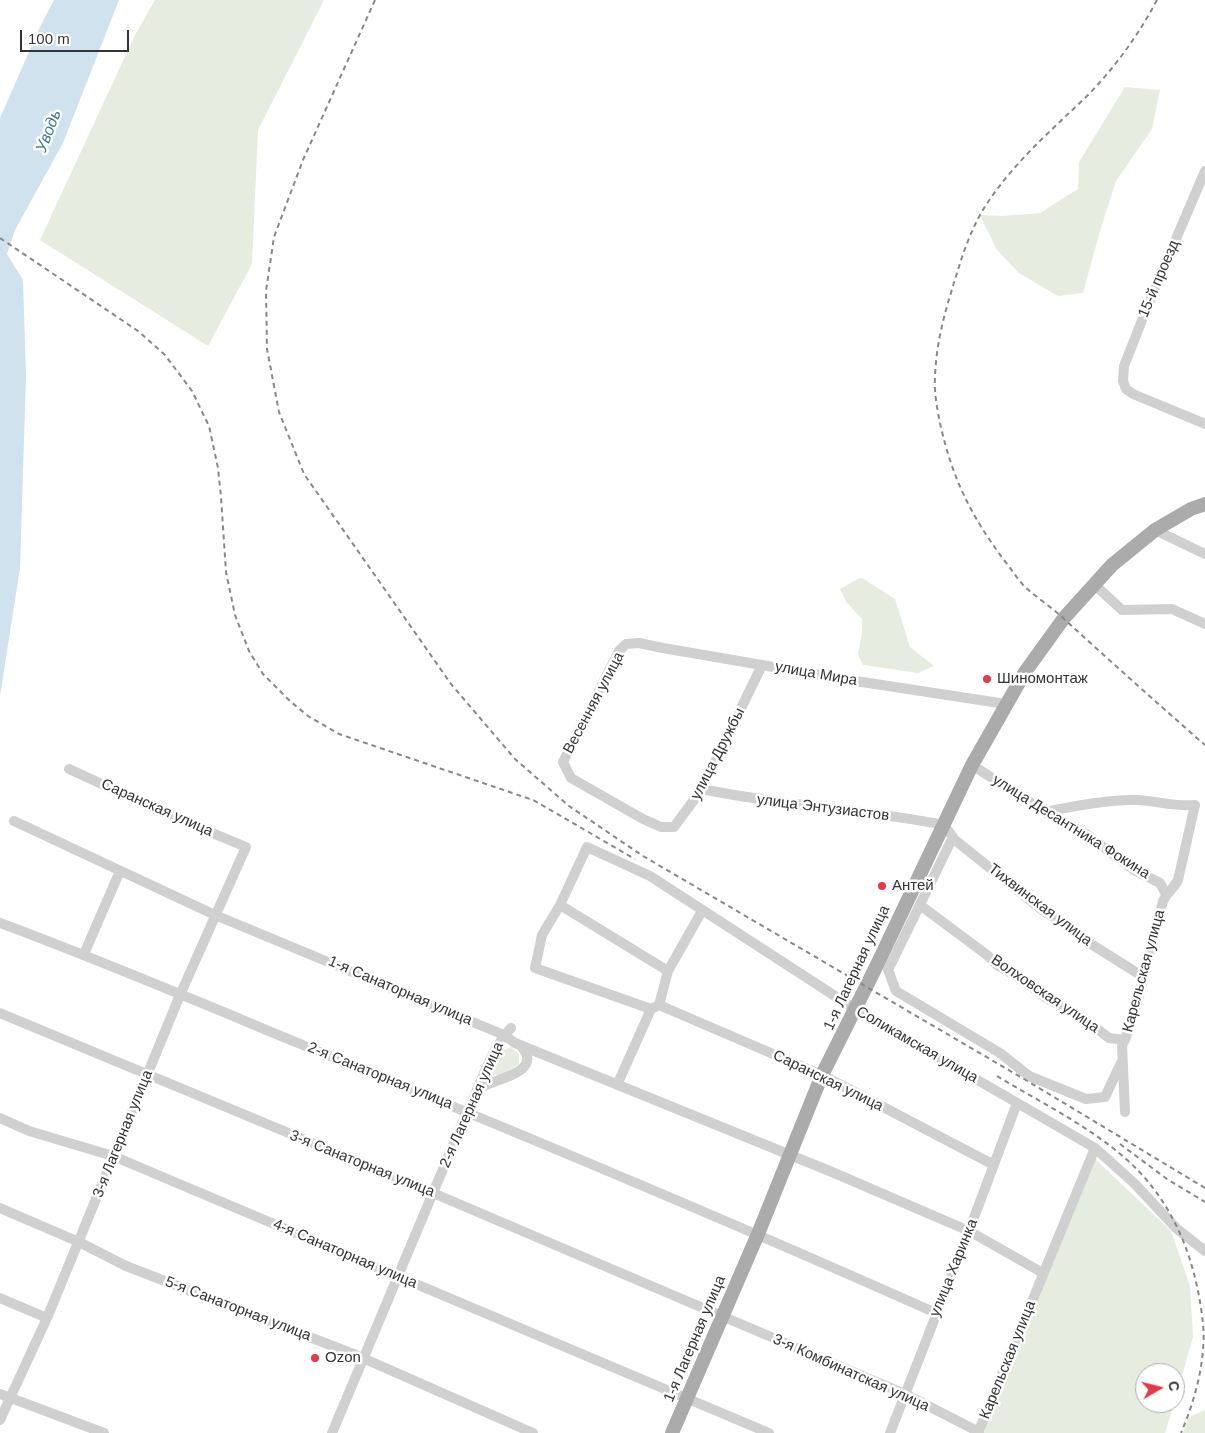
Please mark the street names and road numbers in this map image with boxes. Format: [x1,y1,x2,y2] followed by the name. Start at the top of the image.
[1135,238,1183,320] street label: 15-й проезд
[560,649,628,757] street label: Весенняя улица
[774,658,858,690] street label: улица Мира
[687,705,749,803] street label: улица Дружбы
[989,771,1153,883] street label: улица Десантника Фокина
[98,775,216,841] street label: Саранская улица
[756,791,890,825] street label: улица Энтузиастов
[985,860,1095,950] street label: Тихвинская улица
[820,903,894,1033] street label: 1-я Лагерная улица
[1119,908,1169,1034] street label: Карельская улица
[988,951,1102,1037] street label: Волховская улица
[325,952,475,1030] street label: 1-я Санаторная улица
[853,1003,981,1087] street label: Соликамская улица
[305,1039,455,1113] street label: 2-я Санаторная улица
[436,1039,508,1171] street label: 2-я Лагерная улица
[770,1046,886,1116] street label: Саранская улица
[89,1068,157,1200] street label: 3-я Лагерная улица
[287,1127,437,1201] street label: 3-я Санаторная улица
[270,1215,420,1293] street label: 4-я Санаторная улица
[926,1216,982,1320] street label: улица Харинка
[163,1273,313,1345] street label: 5-я Санаторная улица
[660,1273,730,1405] street label: 1-я Лагерная улица
[976,1298,1040,1422] street label: Карельская улица
[770,1330,932,1416] street label: 3-я Комбинатская улица

